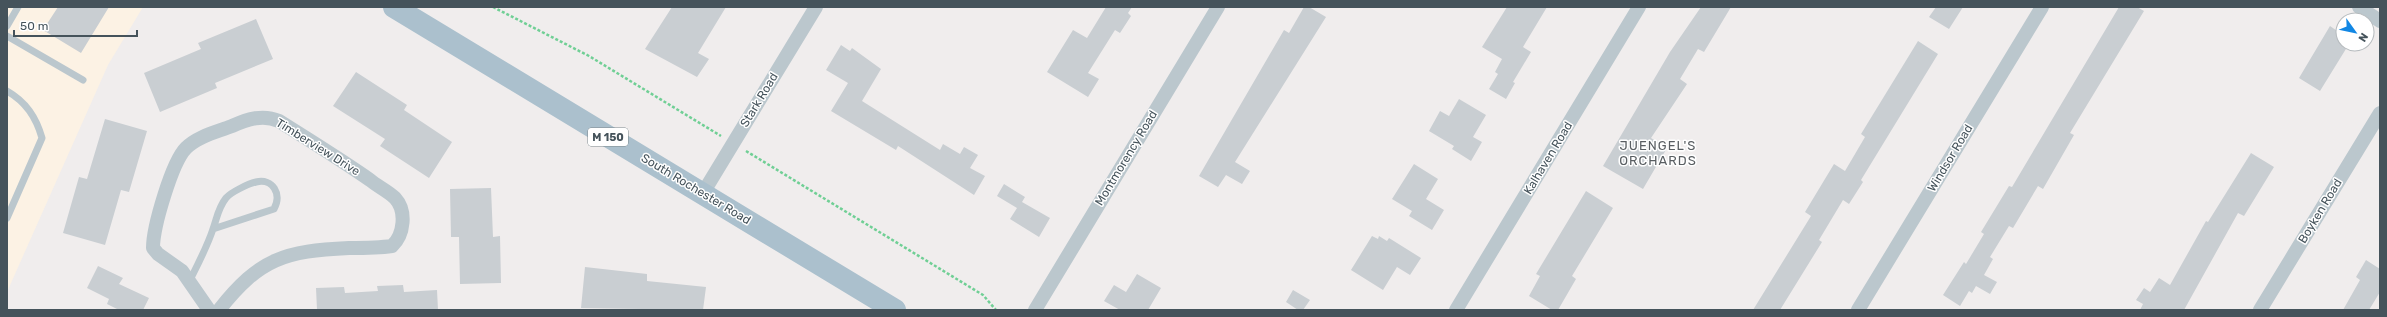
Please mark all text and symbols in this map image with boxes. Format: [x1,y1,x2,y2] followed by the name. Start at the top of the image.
[14,12,137,38] scale bar
[2335,12,2375,52] north arrow
[20,19,48,33] text: 50 m
[2355,30,2371,44] text: N
[737,70,781,130] street label: Stark Road
[1092,108,1160,208] street label: Montmorency Road
[274,116,363,179] street label: Timberview Drive
[1521,119,1575,197] street label: Kalhaven Road
[1925,122,1975,194] street label: Windsor Road
[588,128,628,146] road number: M 150
[1619,138,1697,168] district label: JUENGEL'S ORCHARDS
[639,151,753,227] street label: South Rochester Road
[2295,176,2345,246] street label: Boyken Road

